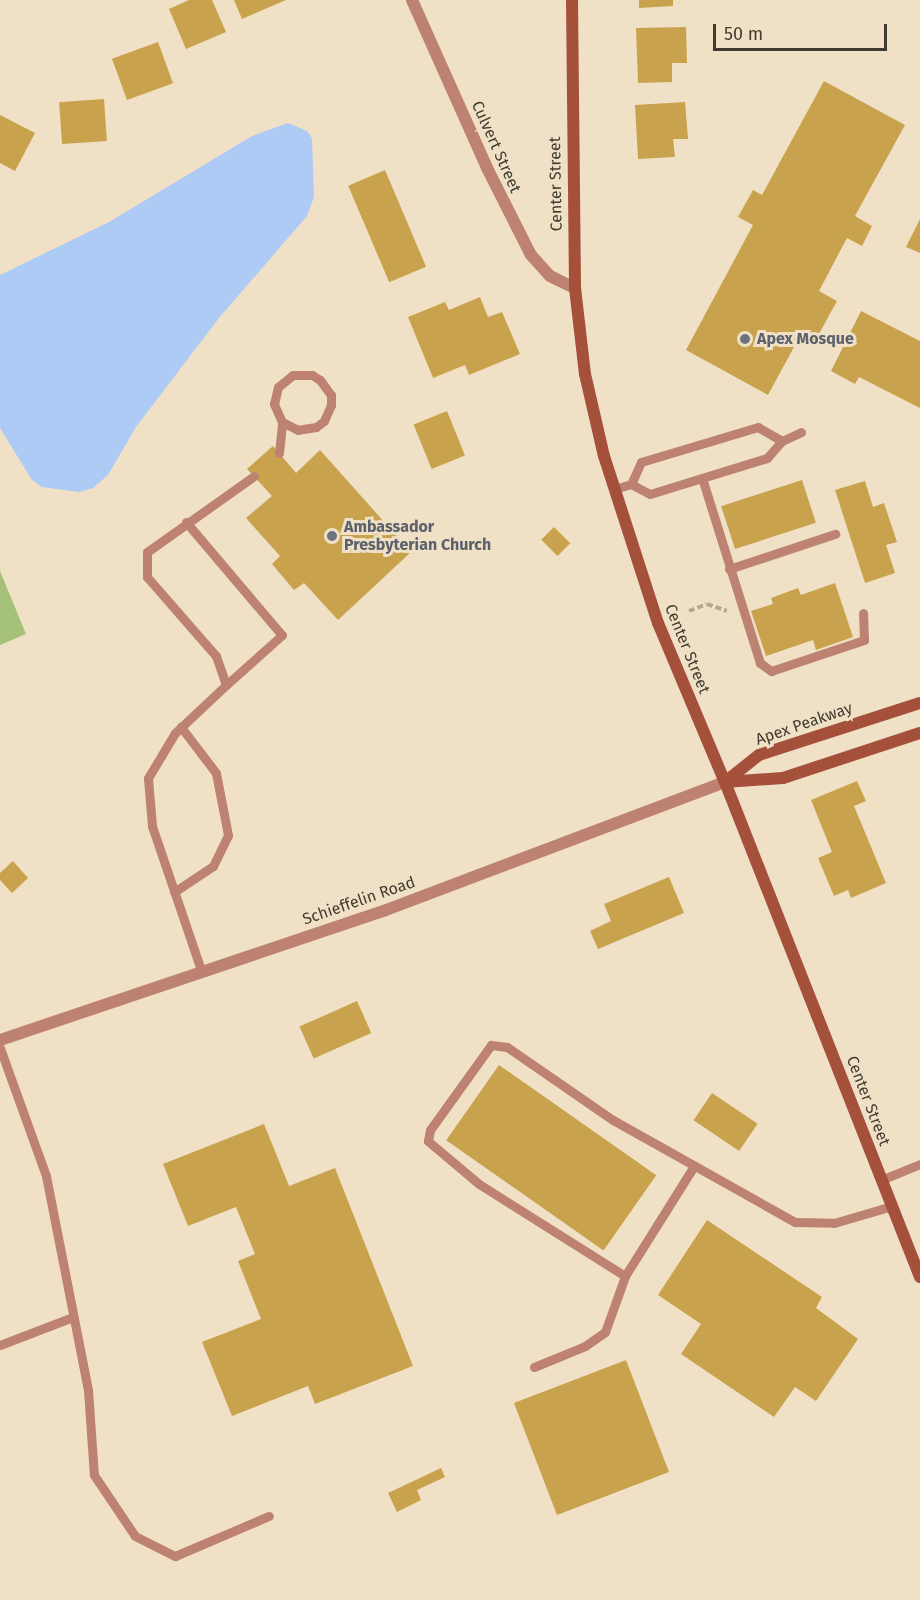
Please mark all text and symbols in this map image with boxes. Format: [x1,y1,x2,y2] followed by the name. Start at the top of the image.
[716,12,890,50] scale bar
[724,23,763,45] text: 50 m
[467,98,525,196] street label: Culvert Street
[546,136,566,232] street label: Center Street
[757,329,854,349] place label: Apex Mosque
[738,332,752,346] marker: Apex Mosque
[344,517,491,555] place label: Ambassador Presbyterian Church
[325,529,339,543] marker: Ambassador Presbyterian Church
[660,601,714,697] street label: Center Street
[753,698,855,750] street label: Apex Peakway
[300,873,418,929] street label: Schieffelin Road
[842,1053,894,1149] street label: Center Street

